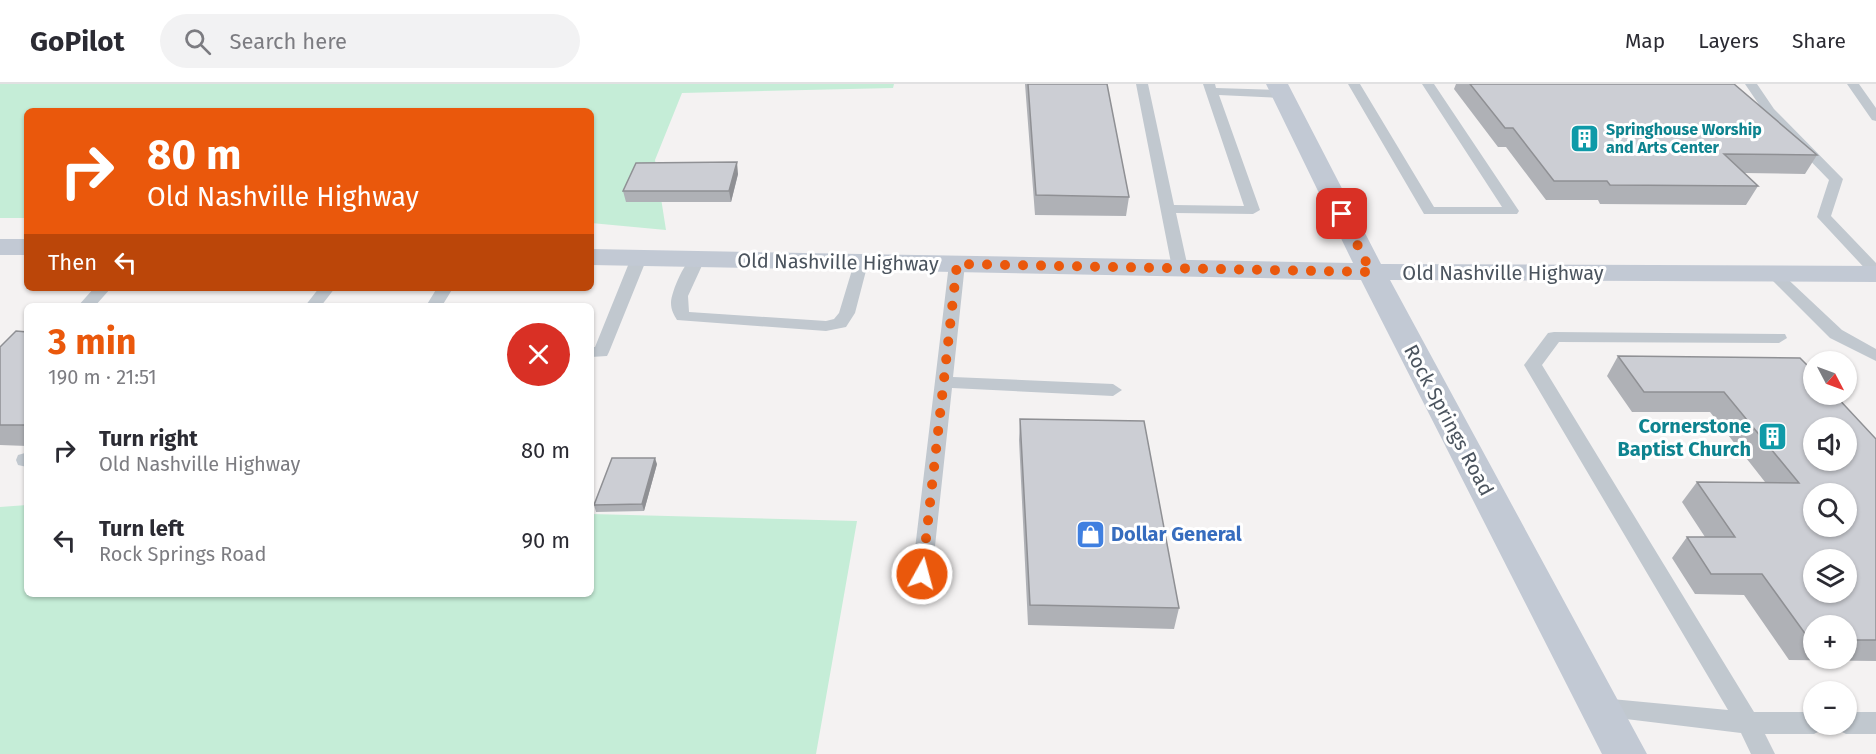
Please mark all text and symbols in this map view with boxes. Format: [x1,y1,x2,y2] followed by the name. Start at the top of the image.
[160,14,580,68] search box
[30,25,124,58] text: GoPilot
[181,25,214,58] icon: search
[229,28,347,55] text: Search here
[1625,28,1665,54] text: Map
[1698,28,1759,54] text: Layers
[1792,28,1846,54] text: Share
[1606,120,1762,157] place label: Springhouse Worship and Arts Center
[1569,122,1601,154] building icon: Springhouse Worship and Arts Center
[147,130,241,180] text: 80 m
[48,132,126,210] icon: right
[147,181,419,213] text: Old Nashville Highway
[1316,188,1367,239] pin
[1325,197,1358,230] icon: arrive
[109,246,142,279] icon: left
[737,248,939,276] street label: Old Nashville Highway
[48,249,97,276] text: Then
[1402,261,1604,285] street label: Old Nashville Highway
[48,320,137,364] text: 3 min
[507,323,570,386] button: close
[1399,340,1499,500] street label: Rock Springs Road
[1803,351,1857,405] north arrow
[1803,351,1857,735] map controls
[48,365,157,389] text: 190 m · 21:51
[1617,414,1751,461] place label: Cornerstone Baptist Church
[1803,417,1857,471] button: sound
[1756,421,1788,453] building icon: Cornerstone Baptist Church
[99,425,198,452] text: Turn right
[48,434,81,467] icon: right
[521,437,570,464] text: 80 m
[99,452,300,476] text: Old Nashville Highway
[1803,483,1857,537] button: search
[99,515,184,542] text: Turn left
[1074,518,1106,550] shop icon: Dollar General
[1111,522,1242,546] place label: Dollar General
[48,524,81,557] icon: left
[521,527,570,554] text: 90 m
[99,542,266,566] text: Rock Springs Road
[890,542,954,606] position arrow
[1803,549,1857,603] button: layers
[1803,615,1857,669] button: +
[1803,681,1857,735] button: −

